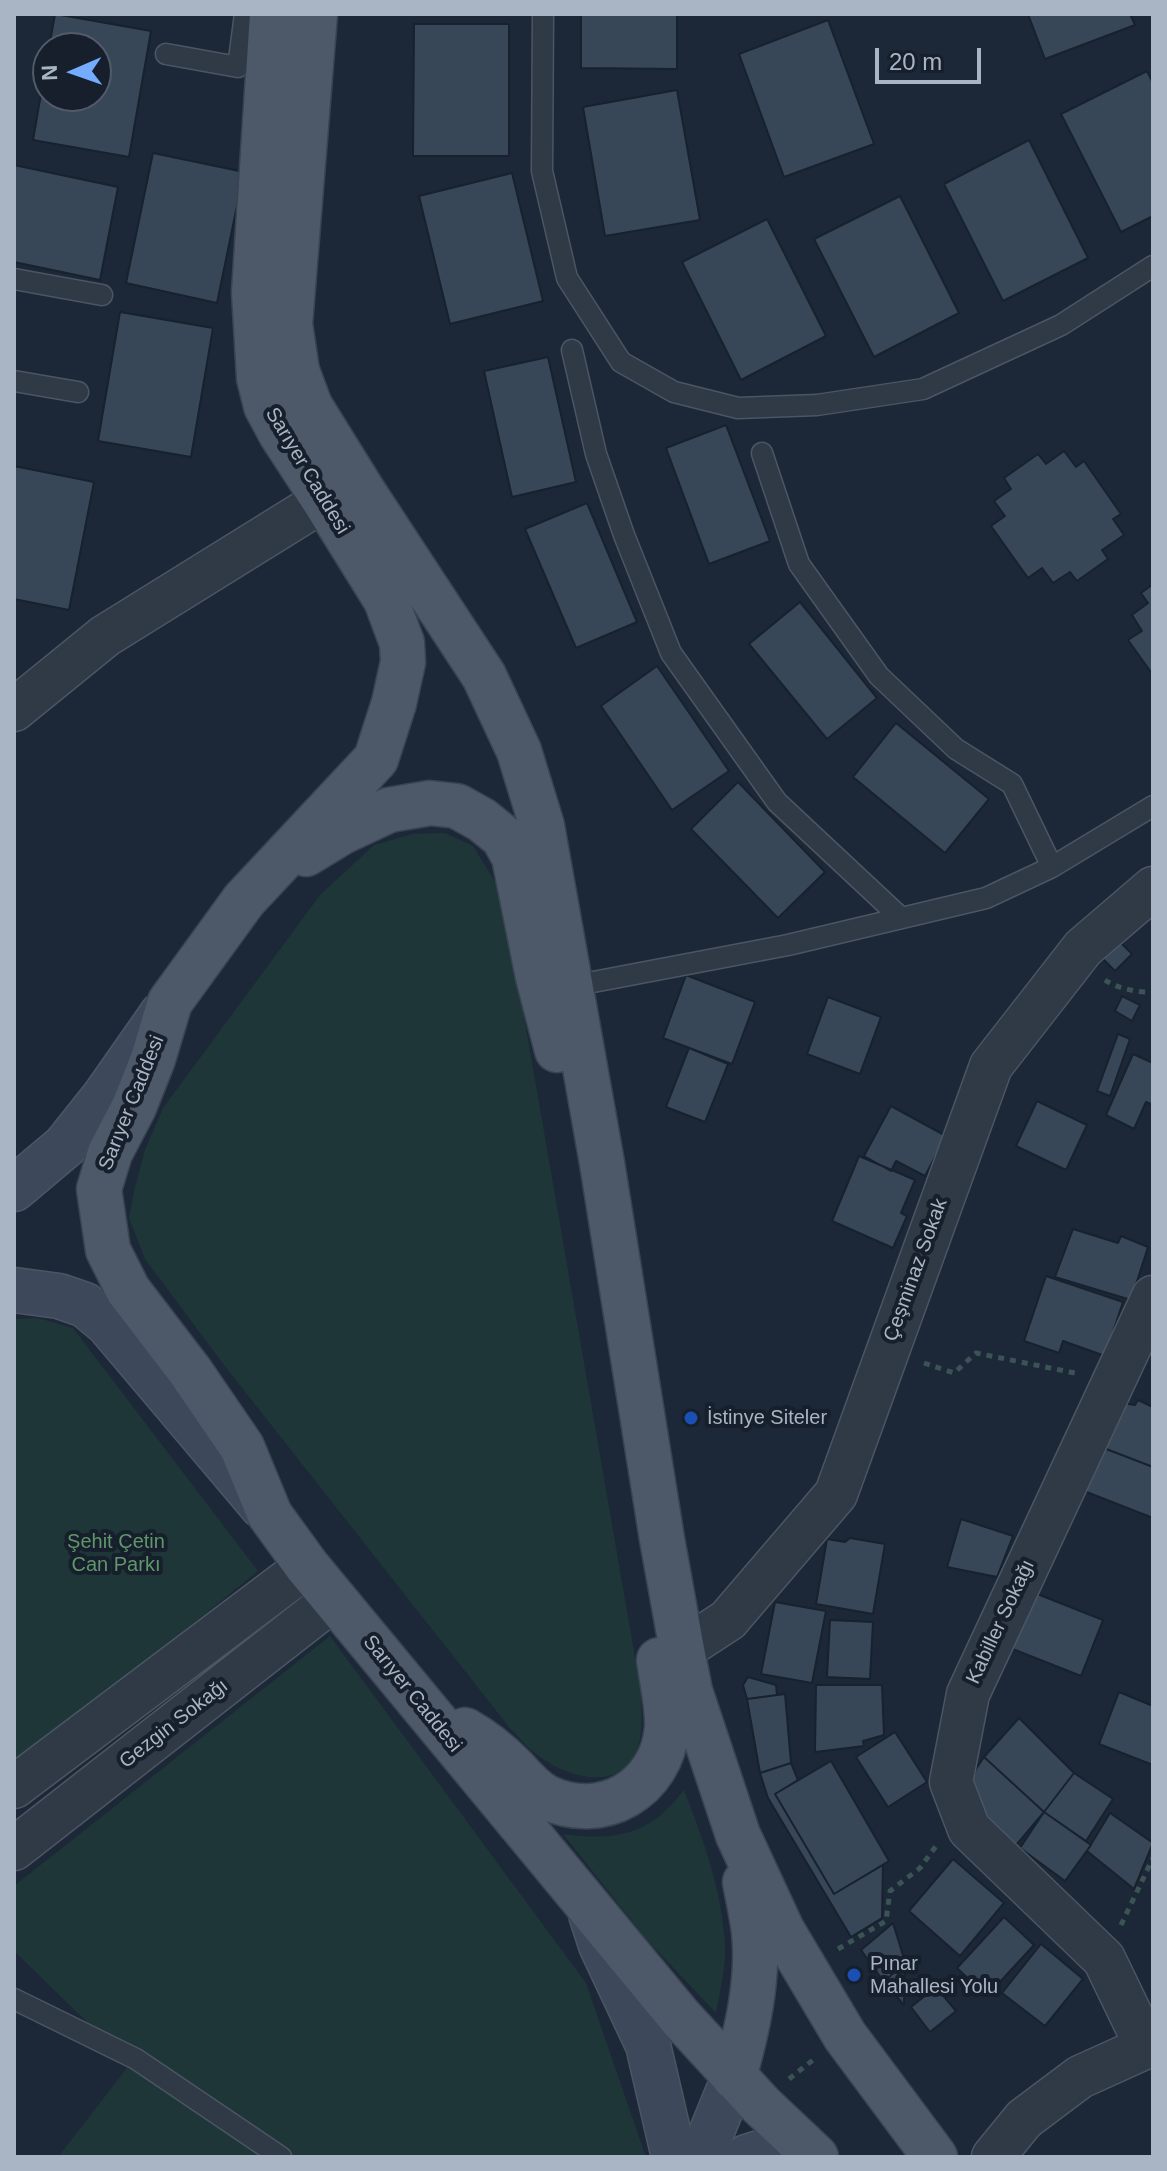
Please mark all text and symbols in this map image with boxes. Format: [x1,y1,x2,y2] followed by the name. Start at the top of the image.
[32,32,112,112] north arrow
[879,32,985,82] scale bar
[889,48,942,75] text: 20 m
[37,64,62,81] text: N
[260,403,354,539] street label: Sarıyer Caddesi
[94,1032,170,1174] street label: Sarıyer Caddesi
[879,1195,953,1345] street label: Çeşminaz Sokak
[707,1406,827,1430] place label: İstinye Siteler
[682,1409,700,1427] marker: İstinye Siteler
[67,1530,165,1577] park label: Şehit Çetin Can Parkı
[962,1556,1040,1688] street label: Kabiller Sokağı
[358,1631,466,1757] street label: Sarıyer Caddesi
[115,1674,233,1774] street label: Gezgin Sokağı
[870,1952,998,1999] place label: Pınar Mahallesi Yolu
[845,1966,863,1984] marker: Pınar Mahallesi Yolu

